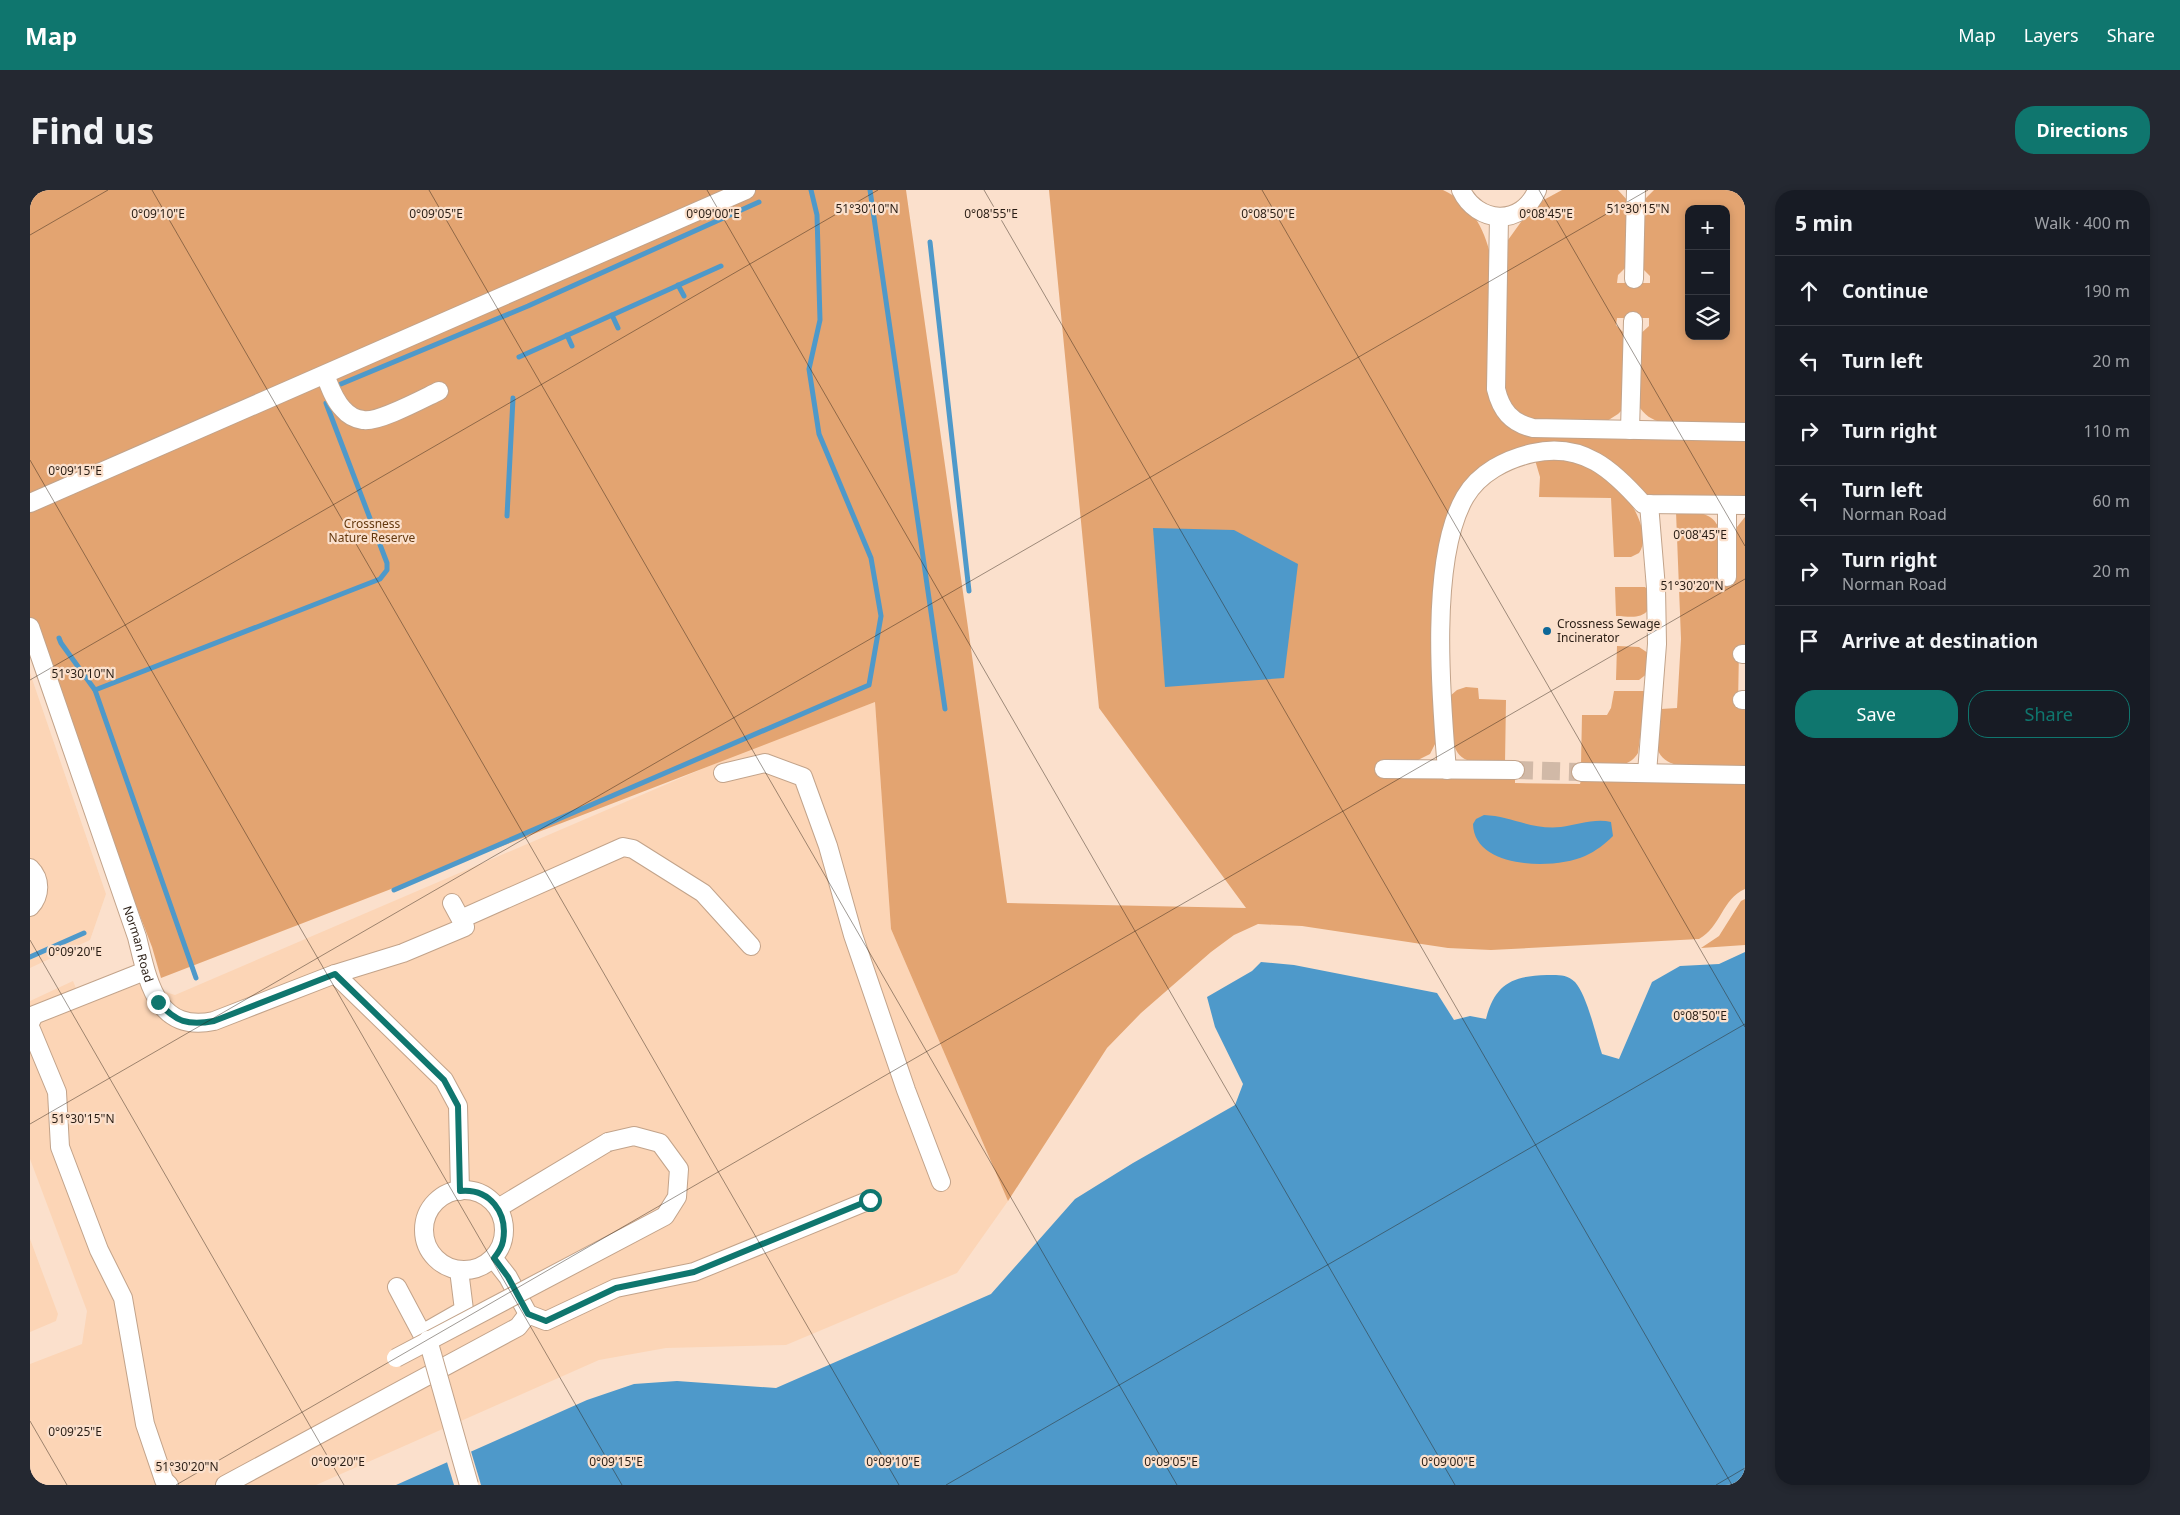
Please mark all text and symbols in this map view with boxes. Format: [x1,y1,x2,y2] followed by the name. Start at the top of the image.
[25,19,77,52] text: Map
[1958,23,1996,47] text: Map
[2024,23,2079,47] text: Layers
[2107,23,2155,47] text: Share
[2015,106,2150,154] button: Directions
[30,107,154,154] text: Find us
[835,200,899,217] text: 51°30'10"N
[1606,200,1670,217] text: 51°30'15"N
[131,205,185,222] text: 0°09'10"E
[409,205,463,222] text: 0°09'05"E
[686,205,740,222] text: 0°09'00"E
[964,205,1018,222] text: 0°08'55"E
[1241,205,1295,222] text: 0°08'50"E
[1519,205,1573,222] text: 0°08'45"E
[1685,205,1730,340] map controls
[1685,205,1730,250] button: +
[1795,209,1853,237] text: 5 min
[2035,212,2130,234] text: Walk · 400 m
[1685,250,1730,295] button: −
[1795,277,1823,305] icon: ahead
[1842,278,1928,304] text: Continue
[2083,280,2130,302] text: 190 m
[1685,295,1730,340] button: layers
[1795,347,1823,375] icon: left
[1842,348,1923,374] text: Turn left
[2093,350,2130,372] text: 20 m
[1795,417,1823,445] icon: right
[1842,418,1937,444] text: Turn right
[2083,420,2130,442] text: 110 m
[48,462,102,479] text: 0°09'15"E
[1842,477,1923,503] text: Turn left
[1795,487,1823,515] icon: left
[2093,490,2130,512] text: 60 m
[1842,503,1947,525] text: Norman Road
[329,515,416,546] park label: Crossness Nature Reserve
[1673,526,1727,543] text: 0°08'45"E
[1842,547,1937,573] text: Turn right
[1795,557,1823,585] icon: right
[2093,560,2130,582] text: 20 m
[1842,573,1947,595] text: Norman Road
[1660,577,1724,594] text: 51°30'20"N
[1557,615,1661,646] place label: Crossness Sewage Incinerator
[1541,625,1553,637] marker: Crossness Sewage Incinerator
[1795,627,1823,655] icon: arrive
[1842,628,2038,654] text: Arrive at destination
[51,665,115,682] text: 51°30'10"N
[1795,690,1958,738] button: Save
[1968,690,2130,738] button: Share
[119,904,158,984] street label: Norman Road
[48,943,102,960] text: 0°09'20"E
[147,991,170,1014] route end
[1673,1007,1727,1024] text: 0°08'50"E
[51,1110,115,1127] text: 51°30'15"N
[859,1189,882,1212] route start
[48,1423,102,1440] text: 0°09'25"E
[311,1453,365,1470] text: 0°09'20"E
[589,1453,643,1470] text: 0°09'15"E
[866,1453,920,1470] text: 0°09'10"E
[1144,1453,1198,1470] text: 0°09'05"E
[1421,1453,1475,1470] text: 0°09'00"E
[155,1458,219,1475] text: 51°30'20"N

